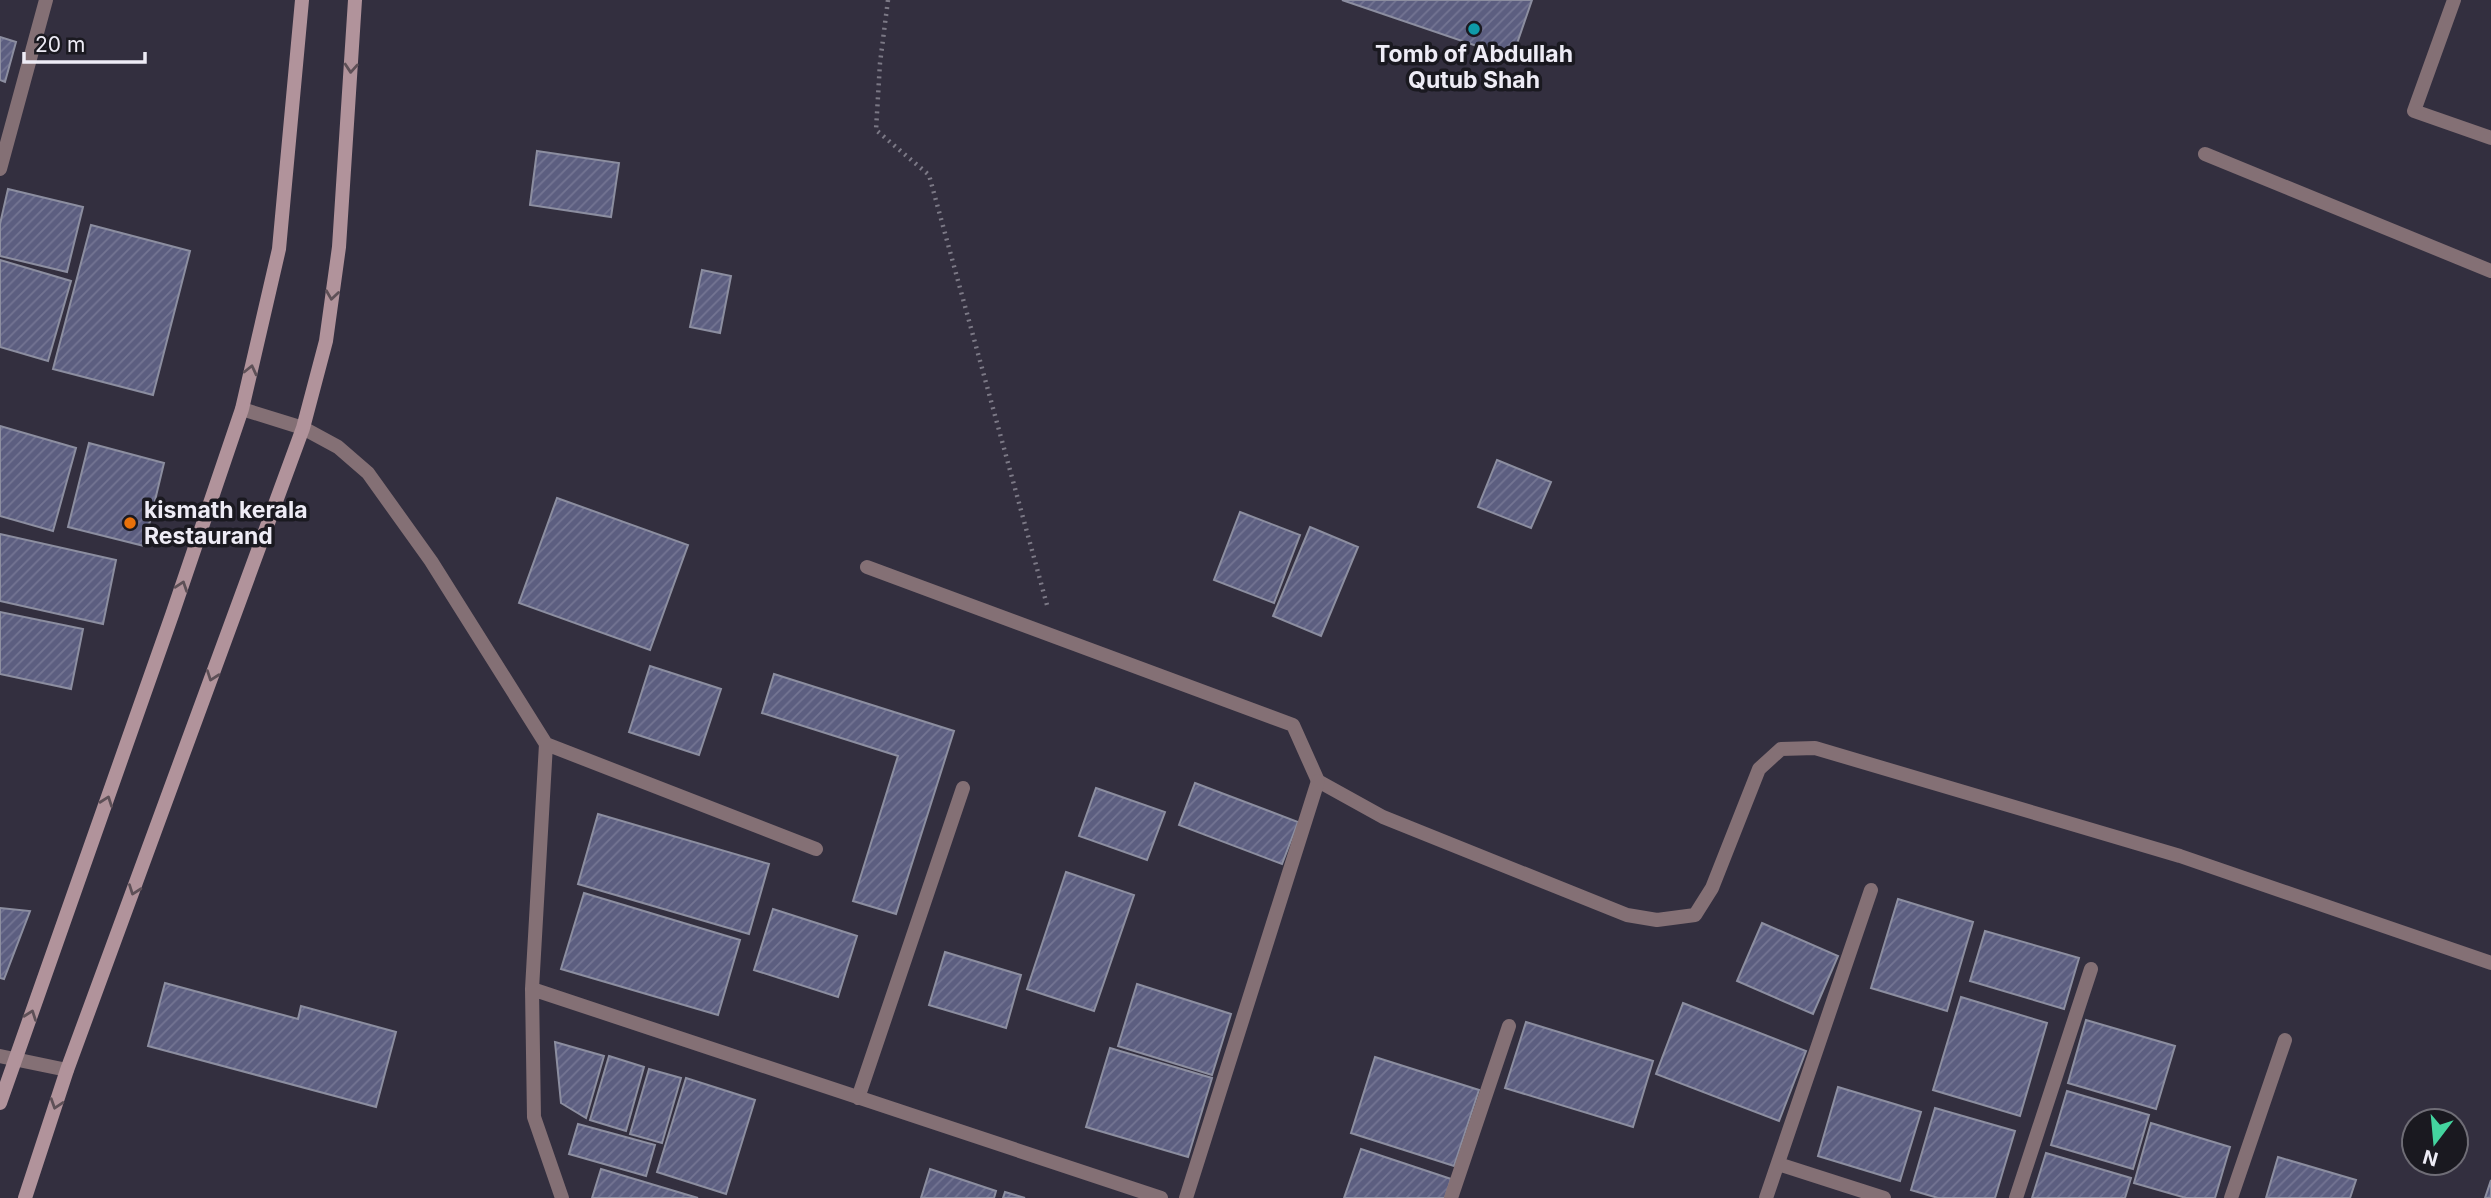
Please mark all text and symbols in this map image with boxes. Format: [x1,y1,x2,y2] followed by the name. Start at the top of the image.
[24,21,145,65] scale bar
[1466,21,1482,37] marker: Tomb of Abdullah Qutub Shah
[35,32,85,57] text: 20 m
[1375,40,1573,94] place label: Tomb of Abdullah Qutub Shah
[343,63,358,74] one-way arrow
[325,289,340,301] one-way arrow
[243,364,257,376] one-way arrow
[144,496,308,550] place label: kismath kerala Restaurand
[122,515,138,531] marker: kismath kerala Restaurand
[174,581,188,593] one-way arrow
[206,670,220,682] one-way arrow
[99,795,113,807] one-way arrow
[128,883,142,895] one-way arrow
[23,1010,37,1022] one-way arrow
[50,1097,64,1109] one-way arrow
[2400,1107,2470,1177] north arrow
[2420,1145,2441,1171] text: N

